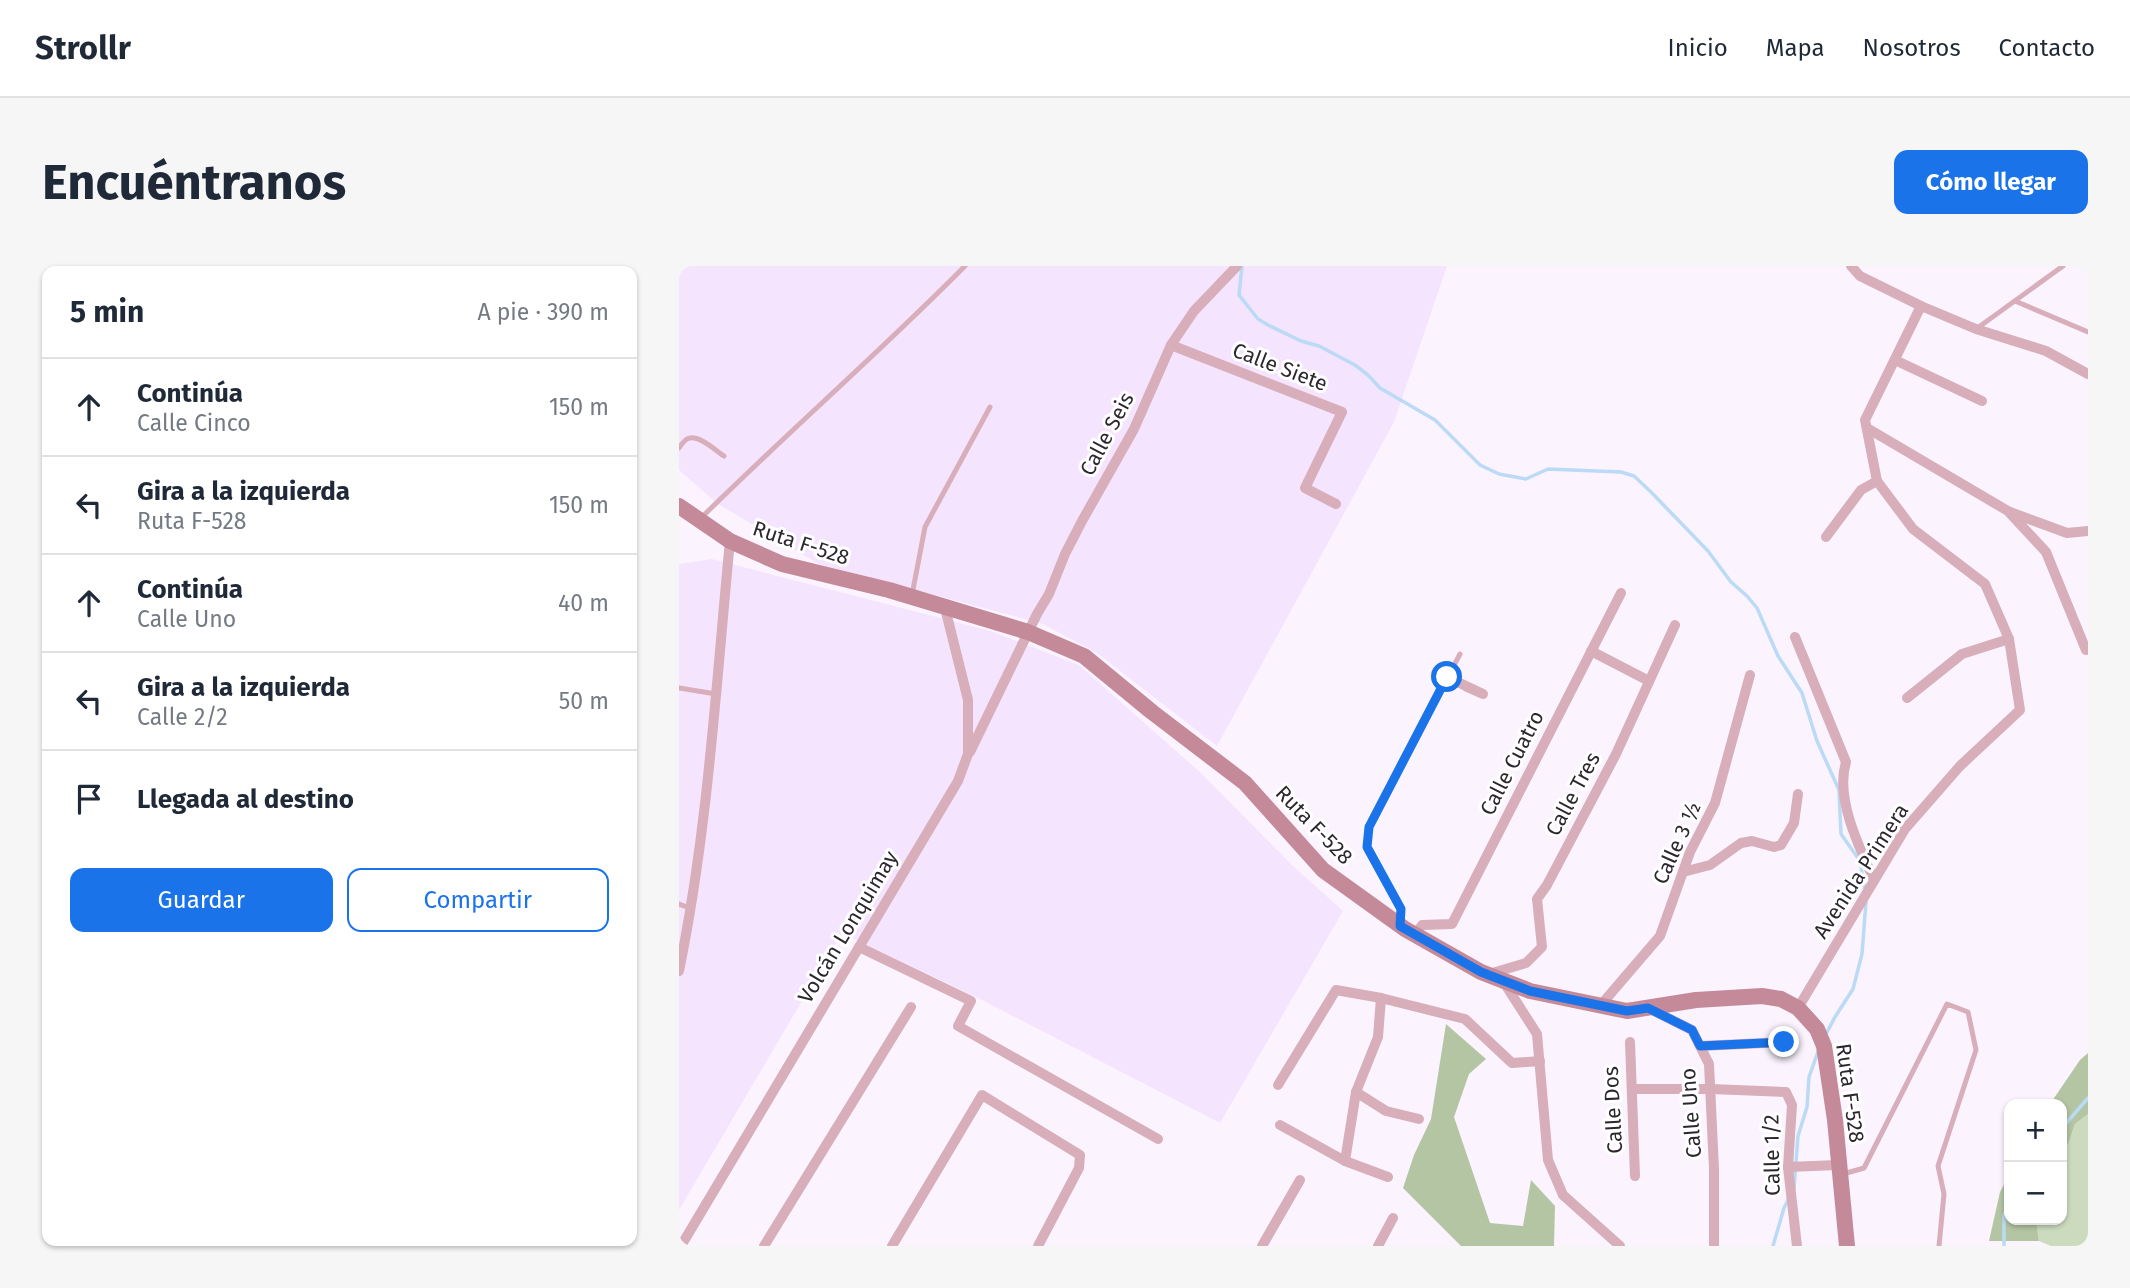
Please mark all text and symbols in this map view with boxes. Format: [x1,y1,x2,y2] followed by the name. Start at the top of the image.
[35,28,131,68] text: Strollr
[1668,34,1728,62] text: Inicio
[1766,34,1825,62] text: Mapa
[1863,34,1961,62] text: Nosotros
[1999,34,2095,62] text: Contacto
[1894,150,2088,214] button: Cómo llegar
[42,153,346,212] text: Encuéntranos
[70,294,144,330] text: 5 min
[477,298,609,326] text: A pie · 390 m
[1229,337,1331,397] street label: Calle Siete
[137,378,243,409] text: Continúa
[70,388,108,426] icon: ahead
[1074,388,1140,480] street label: Calle Seis
[549,393,609,421] text: 150 m
[137,409,251,437] text: Calle Cinco
[137,476,350,507] text: Gira a la izquierda
[70,486,108,524] icon: left
[549,491,609,519] text: 150 m
[137,507,246,535] text: Ruta F-528
[749,515,853,571] street label: Ruta F-528
[137,574,243,605] text: Continúa
[70,584,108,622] icon: ahead
[558,589,609,617] text: 40 m
[137,605,236,633] text: Calle Uno
[1431,661,1462,692] route start
[137,672,350,703] text: Gira a la izquierda
[70,682,108,720] icon: left
[559,687,609,715] text: 50 m
[137,703,228,731] text: Calle 2/2
[1474,706,1550,820] street label: Calle Cuatro
[1540,748,1606,840] street label: Calle Tres
[70,780,108,818] icon: arrive
[1270,780,1358,870] street label: Ruta F-528
[137,784,354,815] text: Llegada al destino
[1647,798,1707,888] street label: Calle 3 ½
[1808,799,1914,943] street label: Avenida Primera
[792,845,904,1008] street label: Volcán Lonquimay
[70,868,333,932] button: Guardar
[347,868,609,932] button: Compartir
[1768,1026,1799,1057] route end
[1830,1042,1870,1144] street label: Ruta F-528
[1598,1065,1628,1154] street label: Calle Dos
[1675,1067,1707,1159] street label: Calle Uno
[2004,1099,2067,1225] map controls
[2004,1099,2067,1162] button: +
[1758,1114,1786,1196] street label: Calle 1/2
[2004,1162,2067,1225] button: −

